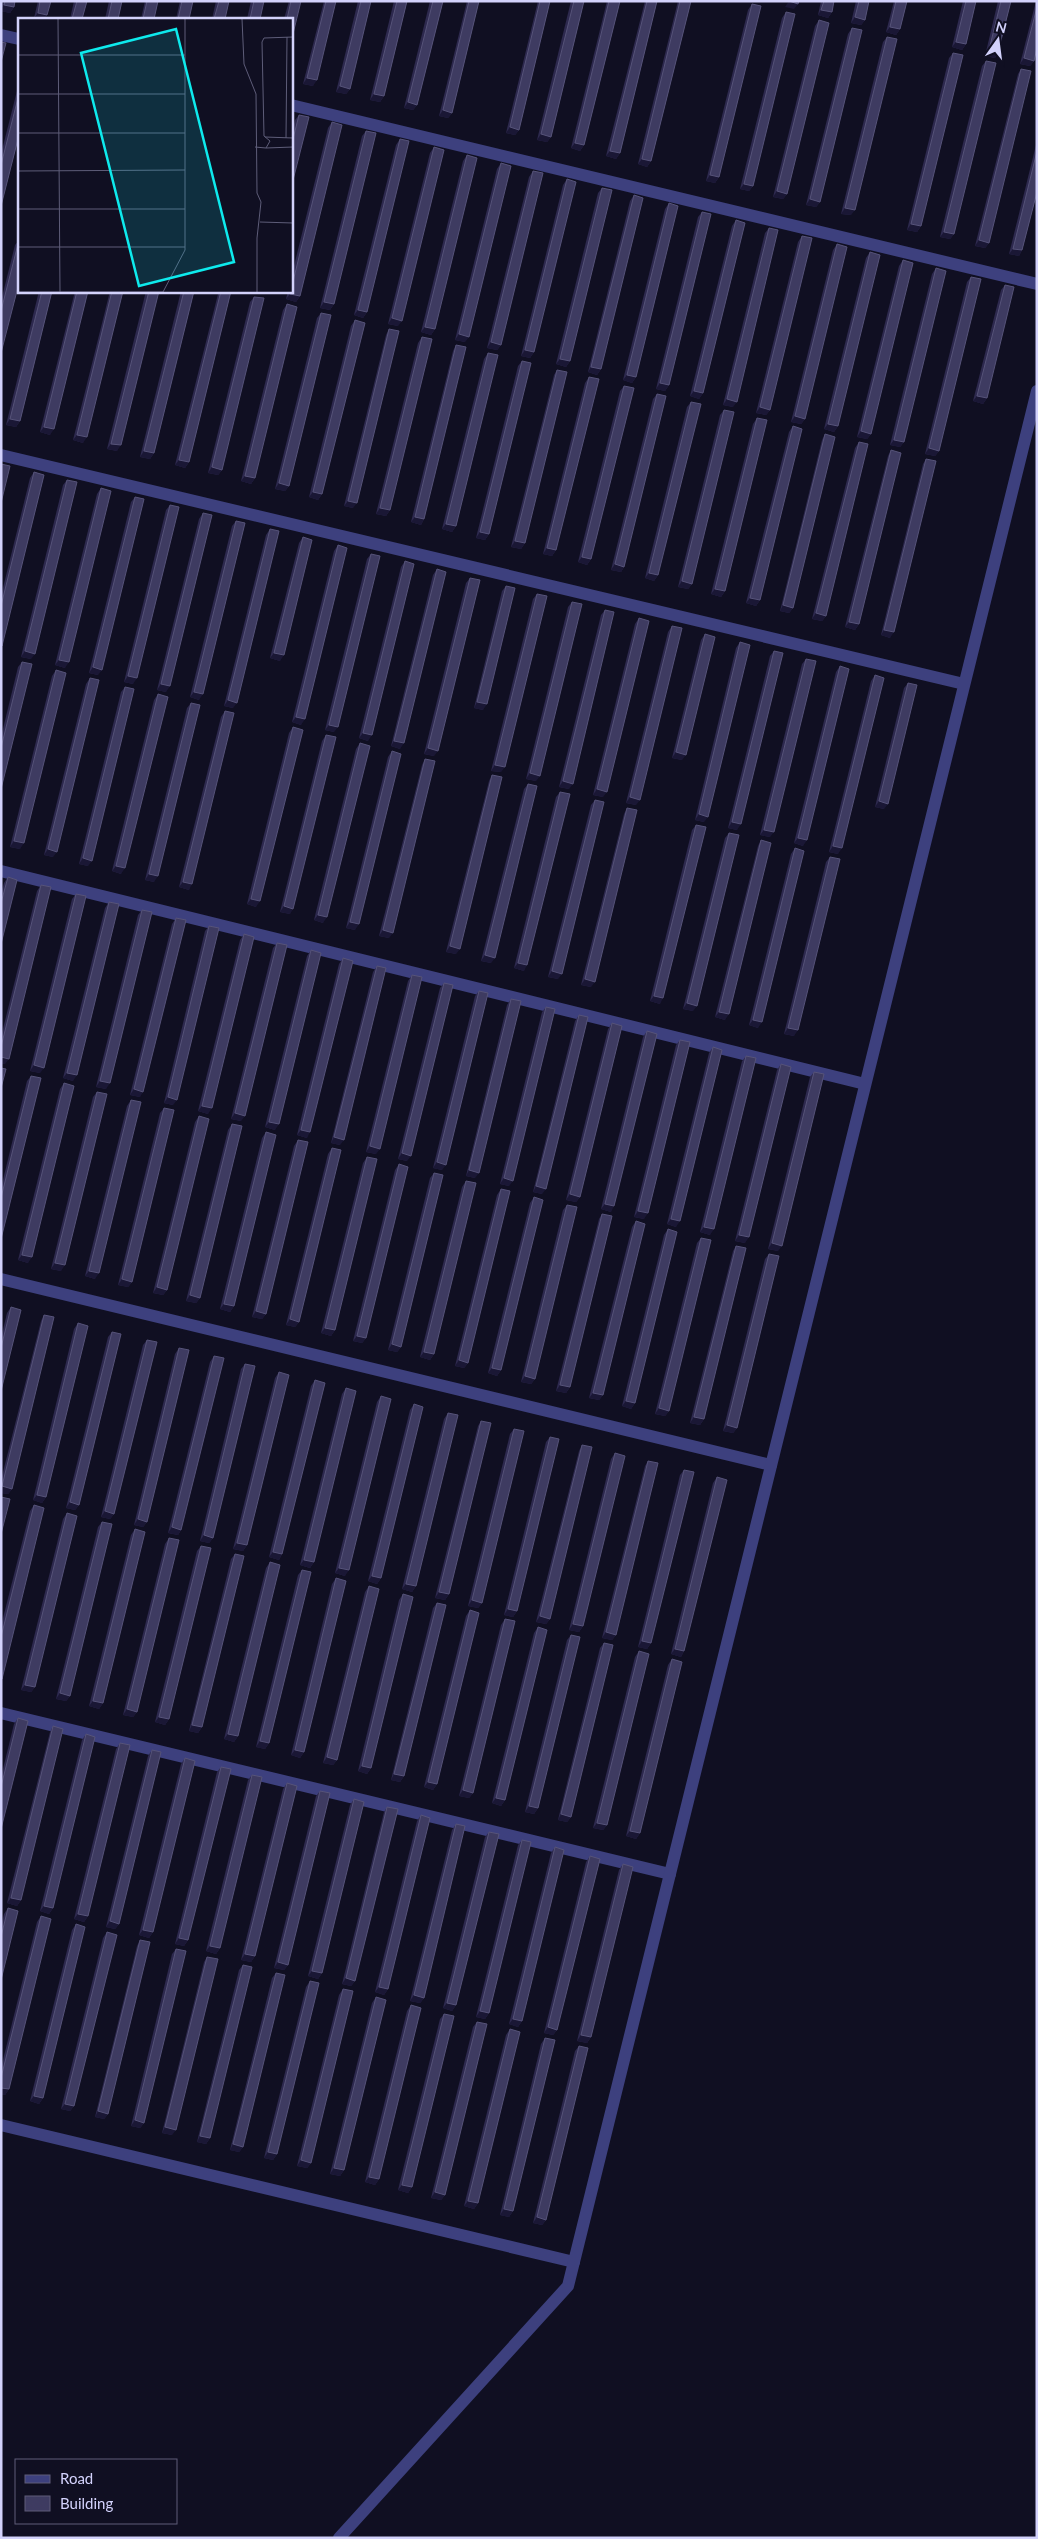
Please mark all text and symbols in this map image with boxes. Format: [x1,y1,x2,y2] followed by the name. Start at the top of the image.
[973,15,1023,65] north arrow
[994,17,1009,36] text: N
[18,18,292,292] inset map
[15,2459,178,2524] legend
[60,2469,93,2487] text: Road
[60,2494,113,2512] text: Building

